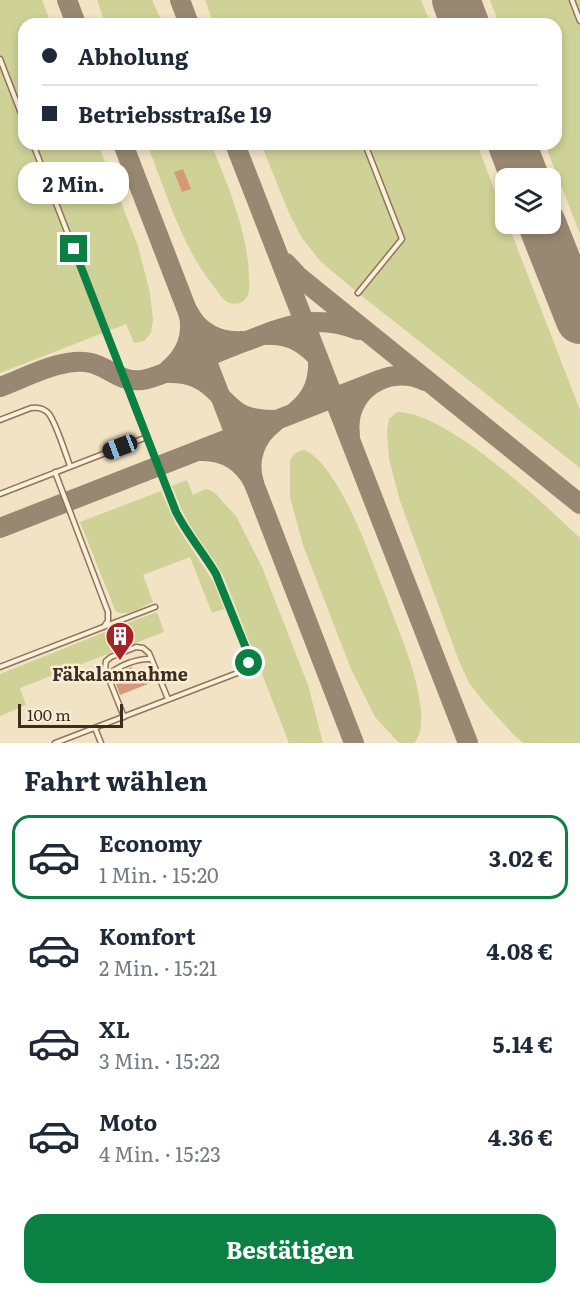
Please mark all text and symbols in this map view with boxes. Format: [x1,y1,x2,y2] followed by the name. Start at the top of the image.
[78,39,188,72] text: Abholung
[78,97,272,130] text: Betriebsstraße 19
[19,162,130,204] callout: 2 Min.
[42,168,105,198] text: 2 Min.
[495,168,561,234] map controls
[495,168,561,234] button: layers
[60,235,87,262] route end
[100,432,140,462] car
[104,620,136,662] building icon: Fäkalannahme
[235,649,262,676] route start
[52,660,188,687] place label: Fäkalannahme
[18,701,123,728] scale bar
[27,702,71,726] text: 100 m
[24,759,208,799] text: Fahrt wählen
[99,826,202,859] text: Economy
[27,830,81,884] icon: car
[489,841,553,874] text: 3.02 €
[99,859,219,889] text: 1 Min. · 15:20
[99,919,196,952] text: Komfort
[27,923,81,977] icon: car
[486,934,553,967] text: 4.08 €
[99,952,217,982] text: 2 Min. · 15:21
[99,1012,130,1045] text: XL
[27,1016,81,1070] icon: car
[493,1027,553,1060] text: 5.14 €
[99,1045,220,1075] text: 3 Min. · 15:22
[99,1105,157,1138] text: Moto
[27,1109,81,1163] icon: car
[488,1120,553,1153] text: 4.36 €
[99,1138,221,1168] text: 4 Min. · 15:23
[24,1214,556,1283] button: Bestätigen

